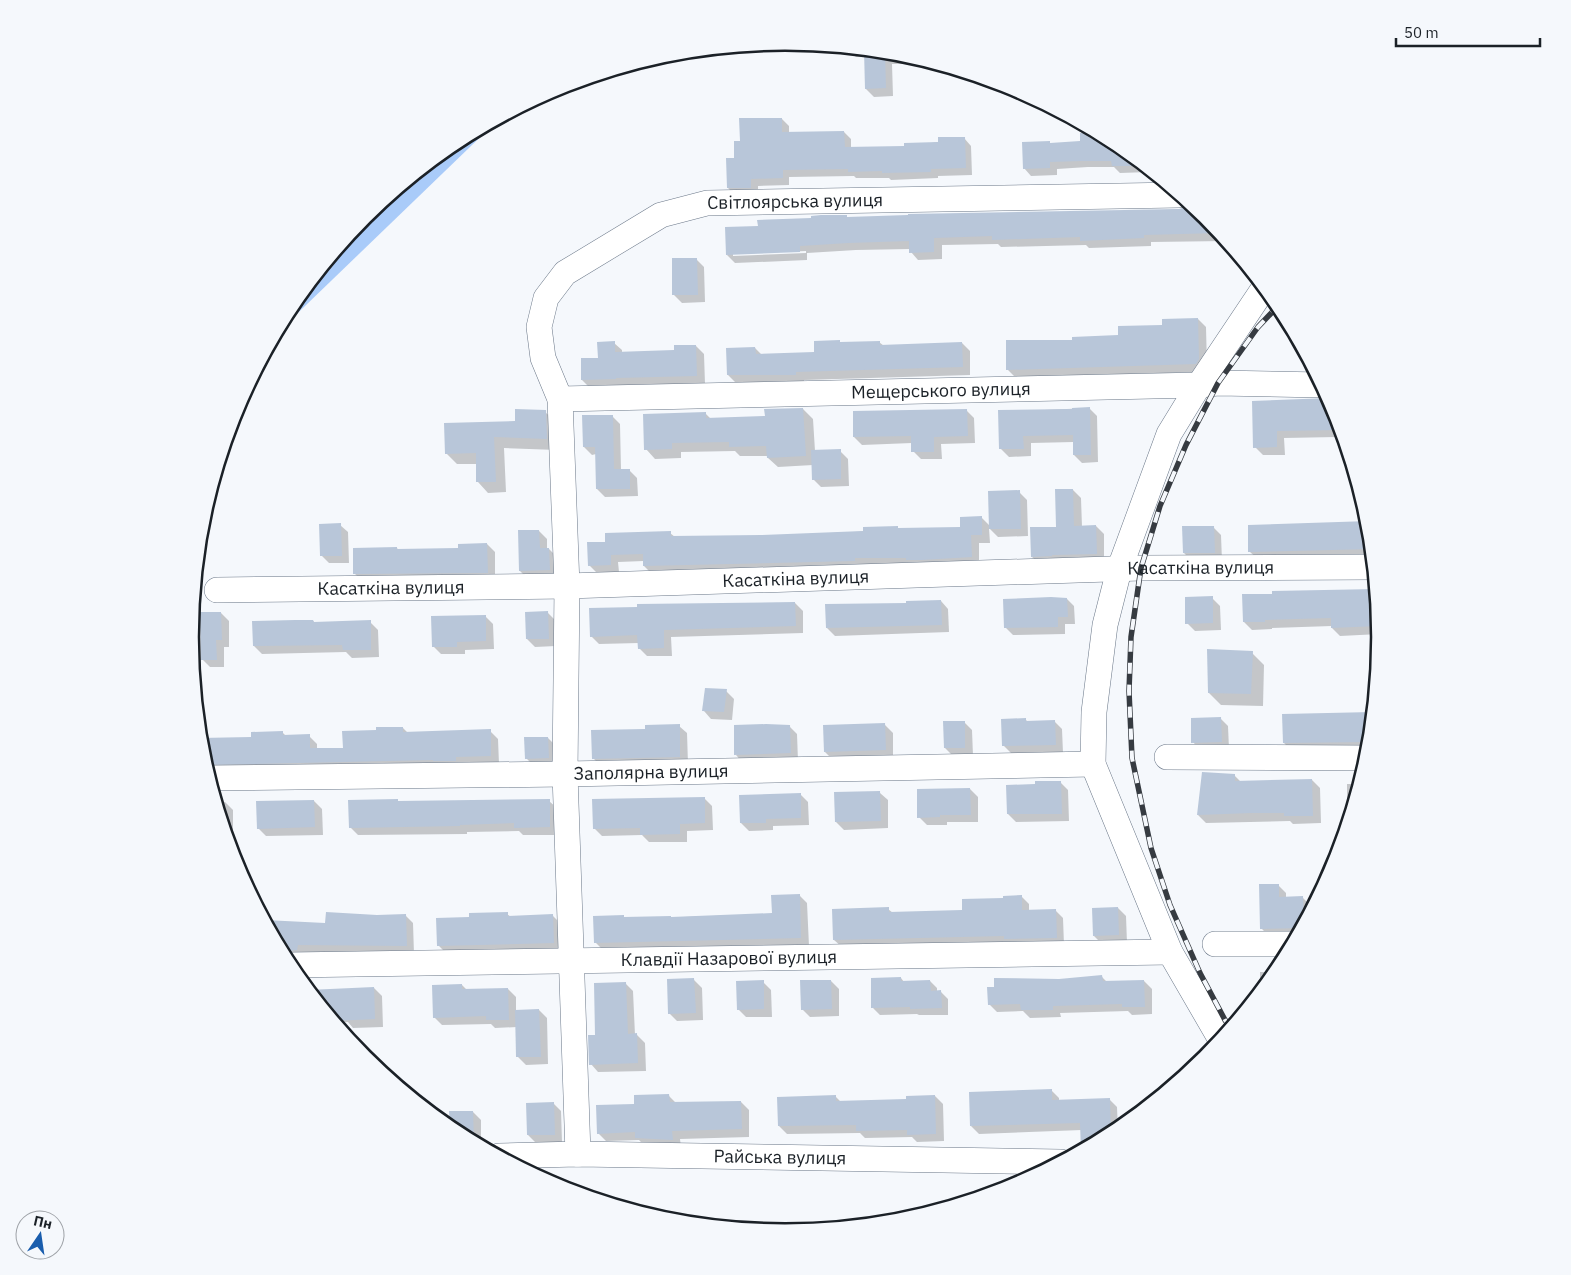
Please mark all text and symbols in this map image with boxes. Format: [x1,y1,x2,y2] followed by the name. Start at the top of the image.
[1396,15,1540,47] scale bar
[1404,23,1439,42] text: 50 m
[707,188,883,214] street label: Світлоярська вулиця
[851,377,1031,404] street label: Мещерського вулиця
[1127,555,1274,579] street label: Касаткіна вулиця
[722,565,870,592] street label: Касаткіна вулиця
[317,575,465,600] street label: Касаткіна вулиця
[573,759,729,785] street label: Заполярна вулиця
[621,945,837,971] street label: Клавдії Назарової вулиця
[713,1144,847,1169] street label: Райська вулиця
[15,1210,65,1260] north arrow
[32,1211,54,1233] text: Пн

